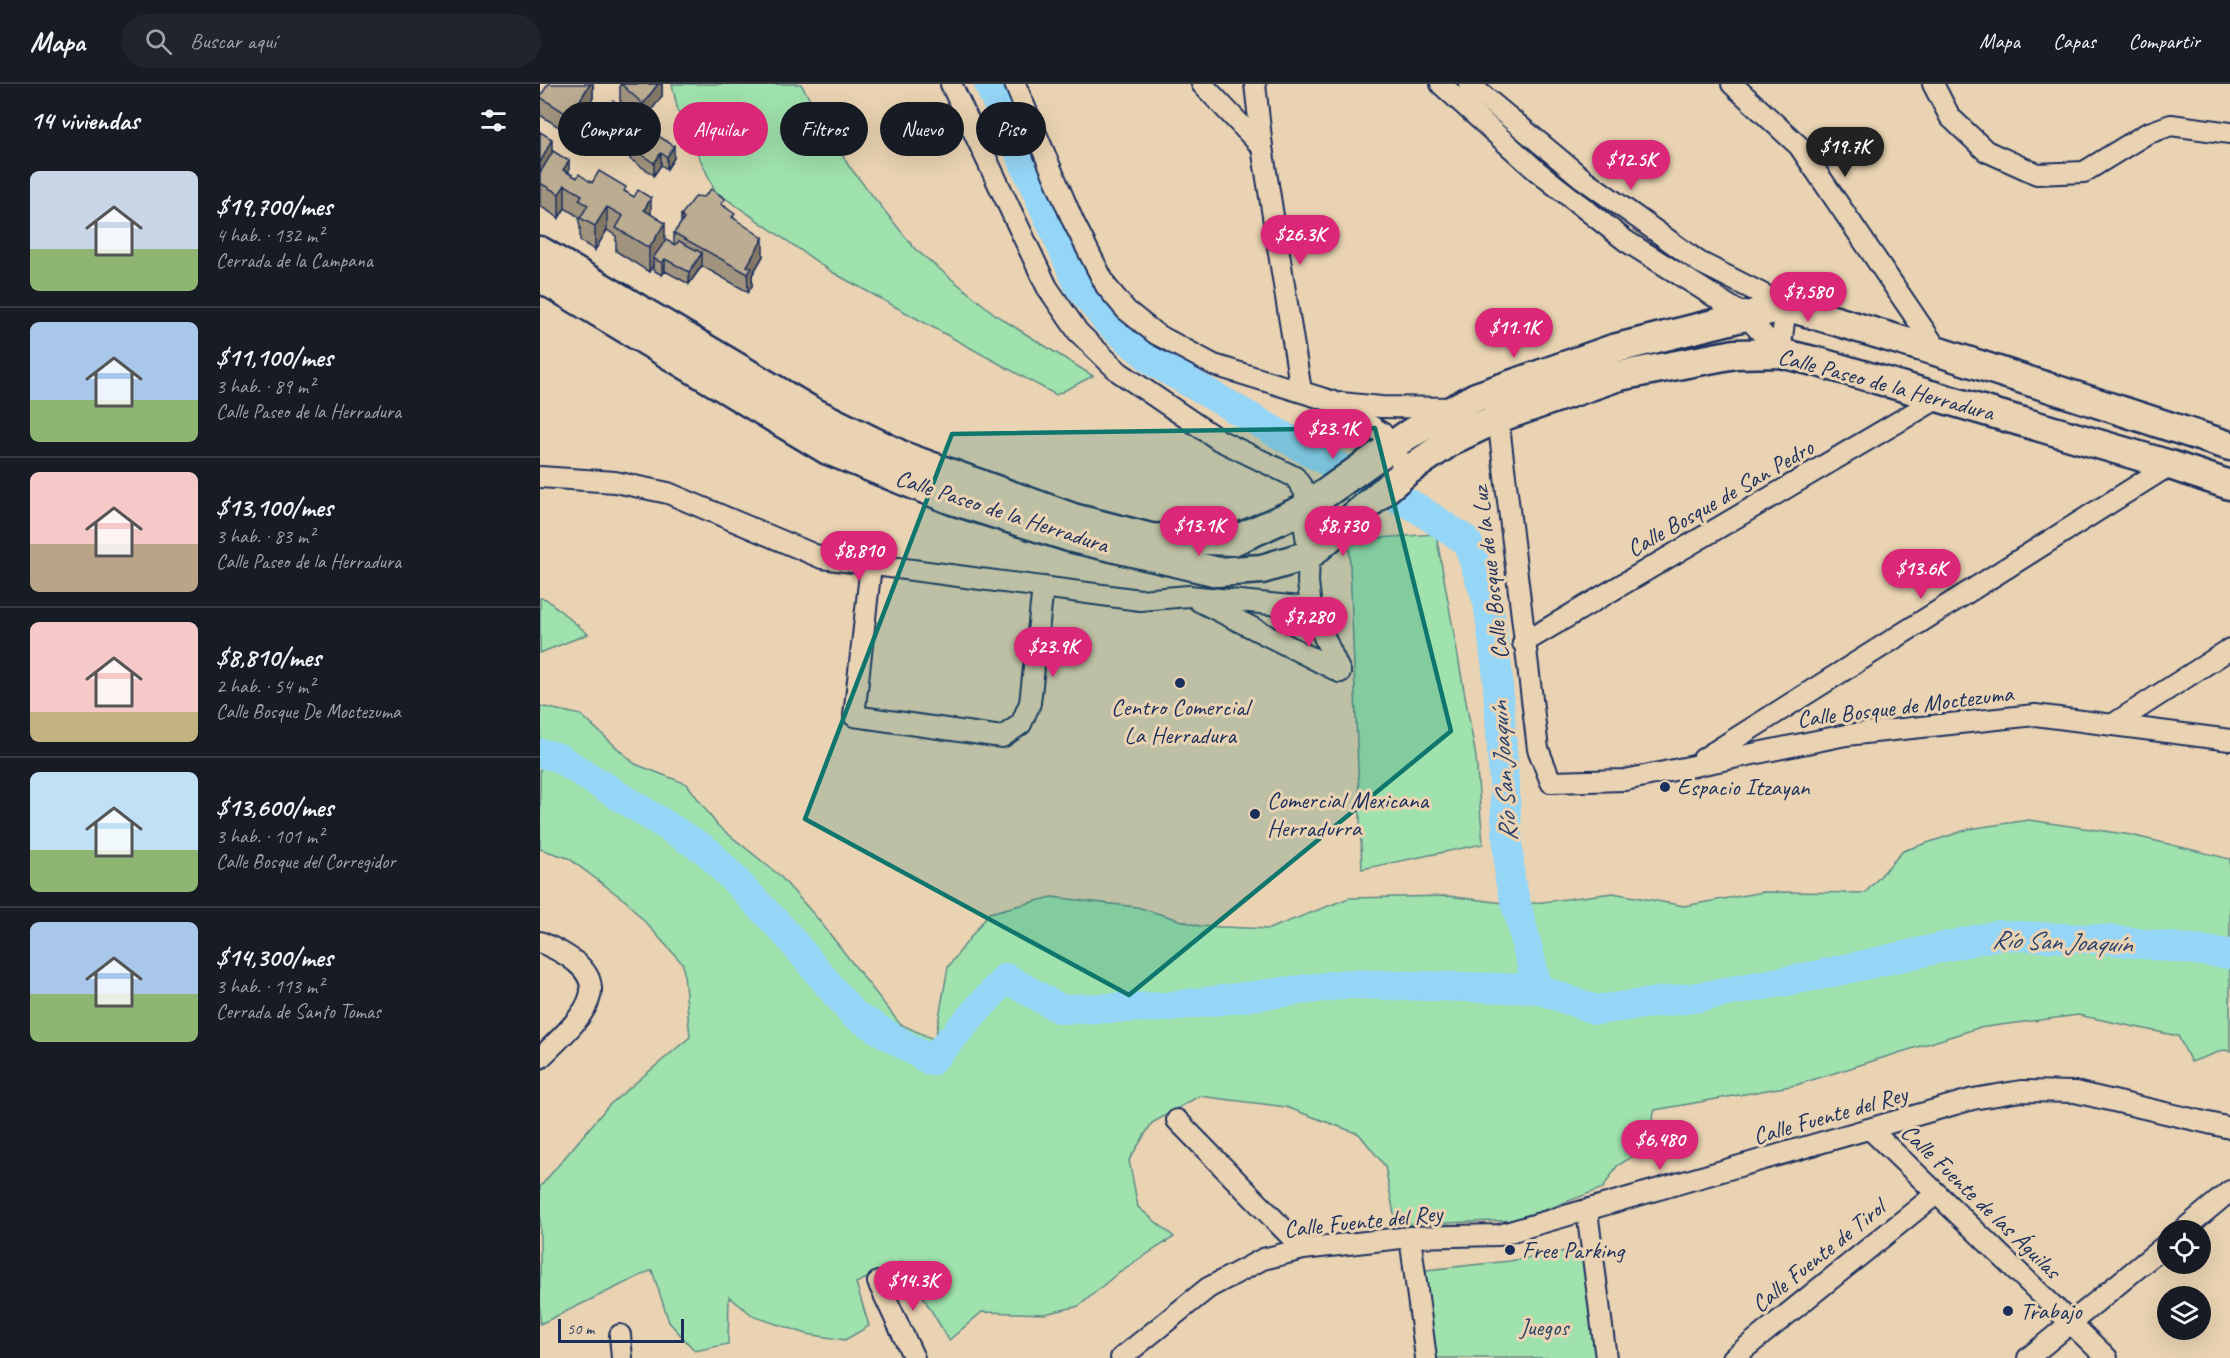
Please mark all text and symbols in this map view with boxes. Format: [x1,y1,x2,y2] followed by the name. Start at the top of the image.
[121,14,541,68] search box
[30,24,85,59] text: Mapa
[142,25,175,58] icon: search
[190,27,276,55] text: Buscar aquí
[1979,28,2020,54] text: Mapa
[2053,28,2096,54] text: Capas
[2129,28,2200,54] text: Compartir
[558,102,661,156] chip: Comprar
[673,102,768,156] chip: Alquilar
[780,102,868,156] chip: Filtros
[880,102,964,156] chip: Nuevo
[976,102,1046,156] chip: Piso
[30,104,139,137] text: 14 viviendas
[477,104,510,137] icon: filters
[1796,127,1894,178] pin: $19.7K
[1820,134,1870,159] text: $19.7K
[1582,140,1680,191] pin: $12.5K
[1606,147,1656,172] text: $12.5K
[216,190,332,223] text: $19,700/mes
[78,195,150,267] icon: home
[1251,215,1349,266] pin: $26.3K
[1275,222,1325,247] text: $26.3K
[216,223,323,248] text: 4 hab. · 132 m²
[216,248,373,273] text: Cerrada de la Campana
[1759,272,1857,323] pin: $7,580
[1784,279,1832,304] text: $7,580
[1465,308,1563,359] pin: $11.1K
[1489,315,1539,340] text: $11.1K
[216,341,333,374] text: $11,100/mes
[1775,341,1999,428] street label: Calle Paseo de la Herradura
[78,346,150,418] icon: home
[216,374,314,399] text: 3 hab. · 89 m²
[216,399,401,424] text: Calle Paseo de la Herradura
[1284,409,1382,460] pin: $23.1K
[1308,416,1358,441] text: $23.1K
[1621,432,1820,564] street label: Calle Bosque de San Pedro
[892,462,1114,560] street label: Calle Paseo de la Herradura
[1464,482,1515,661] street label: Calle Bosque de la Luz
[216,491,333,524] text: $13,100/mes
[78,496,150,568] icon: home
[1150,506,1248,557] pin: $13.1K
[1294,506,1392,557] pin: $8,730
[1174,513,1224,538] text: $13.1K
[1319,513,1367,538] text: $8,730
[216,524,314,549] text: 3 hab. · 83 m²
[810,531,908,582] pin: $8,810
[835,538,883,563] text: $8,810
[216,549,401,574] text: Calle Paseo de la Herradura
[1872,549,1970,600] pin: $13.6K
[1896,556,1946,581] text: $13.6K
[1260,597,1358,648] pin: $7,280
[1285,604,1333,629] text: $7,280
[1004,627,1102,678] pin: $23.9K
[1028,634,1078,659] text: $23.9K
[216,641,321,674] text: $8,810/mes
[78,646,150,718] icon: home
[216,674,314,699] text: 2 hab. · 54 m²
[1173,676,1187,690] marker: Centro Comercial La Herradura
[1795,678,2016,734] street label: Calle Bosque de Moctezuma
[1111,692,1253,750] place label: Centro Comercial La Herradura
[216,699,401,724] text: Calle Bosque De Moctezuma
[1482,699,1525,843] water label: Río San Joaquín
[1677,772,1811,802] place label: Espacio Itzayan
[1658,780,1672,794] marker: Espacio Itzayan
[1267,785,1430,843] place label: Comercial Mexicana Herradurra
[216,791,333,824] text: $13,600/mes
[78,796,150,868] icon: home
[1248,807,1262,821] marker: Comercial Mexicana Herradurra
[216,824,323,849] text: 3 hab. · 101 m²
[216,849,395,874] text: Calle Bosque del Corregidor
[1992,923,2135,961] water label: Río San Joaquín
[216,941,333,974] text: $14,300/mes
[78,946,150,1018] icon: home
[216,974,323,999] text: 3 hab. · 113 m²
[216,999,381,1024] text: Cerrada de Santo Tomas
[1749,1078,1912,1151] street label: Calle Fuente del Rey
[1895,1117,2069,1286] street label: Calle Fuente de las Águilas
[1611,1120,1709,1171] pin: $6,480
[1635,1127,1685,1152] text: $6,480
[1745,1191,1894,1319] street label: Calle Fuente de Tirol
[1282,1198,1445,1244] street label: Calle Fuente del Rey
[2157,1220,2211,1340] map controls
[2157,1220,2211,1274] button: locate
[1522,1235,1626,1265] place label: Free Parking
[1503,1243,1517,1257] marker: Free Parking
[864,1261,962,1312] pin: $14.3K
[888,1268,938,1293] text: $14.3K
[2157,1286,2211,1340] button: layers
[2020,1296,2083,1326] place label: Trabajo
[2001,1304,2015,1318] marker: Trabajo
[1519,1312,1570,1342] park label: Juegos
[558,1316,684,1344] scale bar
[567,1319,594,1339] text: 50 m

